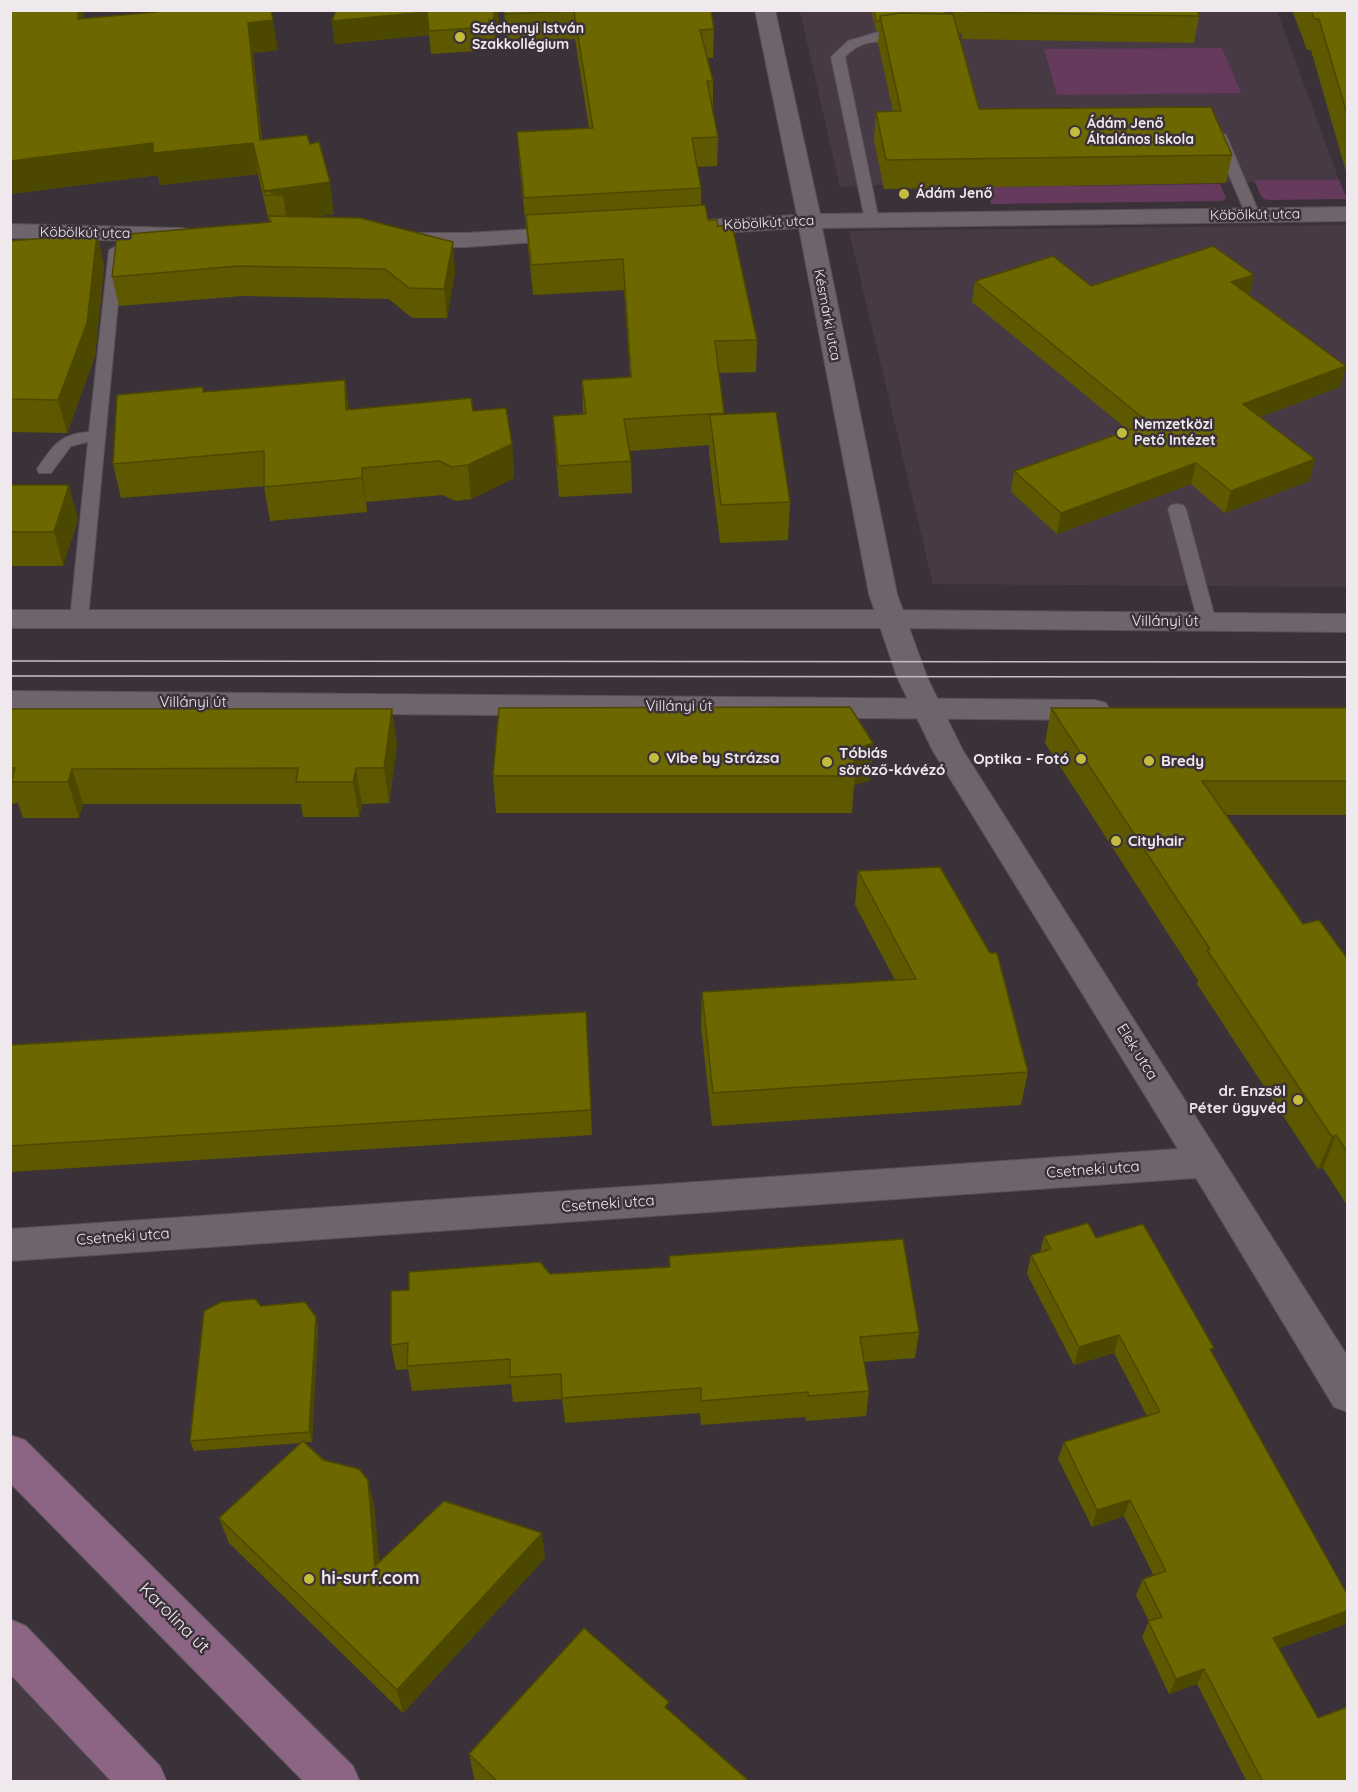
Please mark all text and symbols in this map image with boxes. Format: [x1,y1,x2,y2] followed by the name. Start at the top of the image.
[472,21,584,54] place label: Széchenyi István Szakkollégium
[453,30,467,44] marker: Széchenyi István Szakkollégium
[1087,116,1194,148] place label: Ádám Jenő Általános Iskola
[1068,125,1082,139] marker: Ádám Jenő Általános Iskola
[916,186,992,202] place label: Ádám Jenő
[897,187,911,201] marker: Ádám Jenő
[1210,206,1300,224] street label: Köbölkút utca
[723,212,815,234] street label: Köbölkút utca
[40,224,130,242] street label: Köbölkút utca
[810,268,844,362] street label: Késmárki utca
[1134,417,1216,449] place label: Nemzetközi Pető Intézet
[1115,426,1129,440] marker: Nemzetközi Pető Intézet
[1131,612,1199,630] street label: Villányi út
[159,693,227,711] street label: Villányi út
[645,697,713,715] street label: Villányi út
[839,744,945,779] place label: Tóbiás söröző-kávézó
[666,749,779,767] place label: Vibe by Strázsa
[973,750,1069,768] place label: Optika - Fotó
[647,751,661,765] marker: Vibe by Strázsa
[1074,752,1088,766] marker: Optika - Fotó
[1161,752,1204,770] place label: Bredy
[1142,754,1156,768] marker: Bredy
[820,755,834,769] marker: Tóbiás söröző-kávézó
[1128,832,1184,850] place label: Cityhair
[1109,834,1123,848] marker: Cityhair
[1113,1021,1161,1083] street label: Elek utca
[1189,1082,1286,1117] place label: dr. Enzsöl Péter ügyvéd
[1291,1093,1305,1107] marker: dr. Enzsöl Péter ügyvéd
[1046,1158,1140,1182] street label: Csetneki utca
[561,1192,655,1216] street label: Csetneki utca
[76,1225,170,1249] street label: Csetneki utca
[321,1568,420,1590] place label: hi-surf.com
[302,1572,316,1586] marker: hi-surf.com
[134,1578,214,1658] street label: Karolina út

